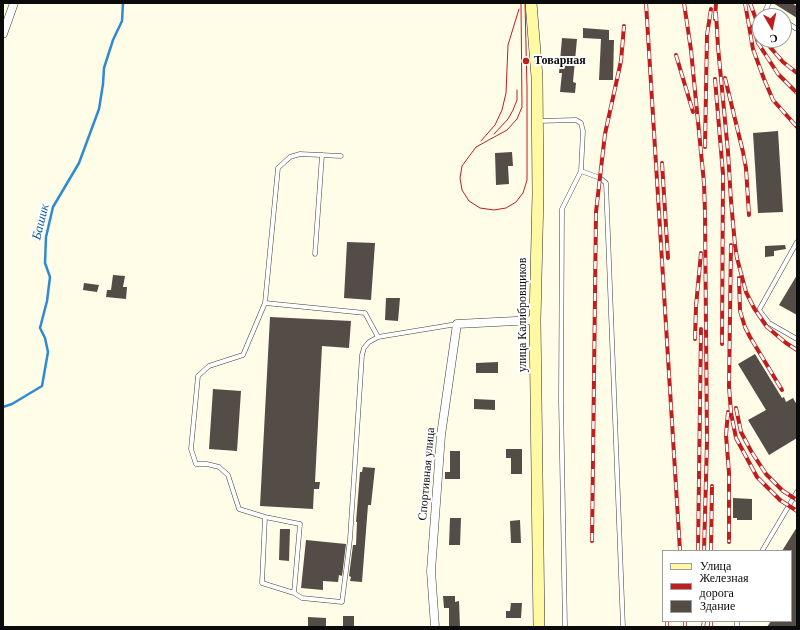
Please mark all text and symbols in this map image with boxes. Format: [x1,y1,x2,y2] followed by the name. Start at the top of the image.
[752,8,792,48] north arrow
[769,32,779,45] text: С
[534,54,586,68] place label: Товарная
[521,56,531,66] marker: Товарная
[29,202,53,242] water label: Башик
[516,258,530,372] street label: улица Калибровщиков
[416,427,438,521] street label: Спортивная улица
[662,550,792,622] legend
[700,559,731,573] text: Улица
[700,571,749,600] text: Железная дорога
[700,599,735,613] text: Здание

